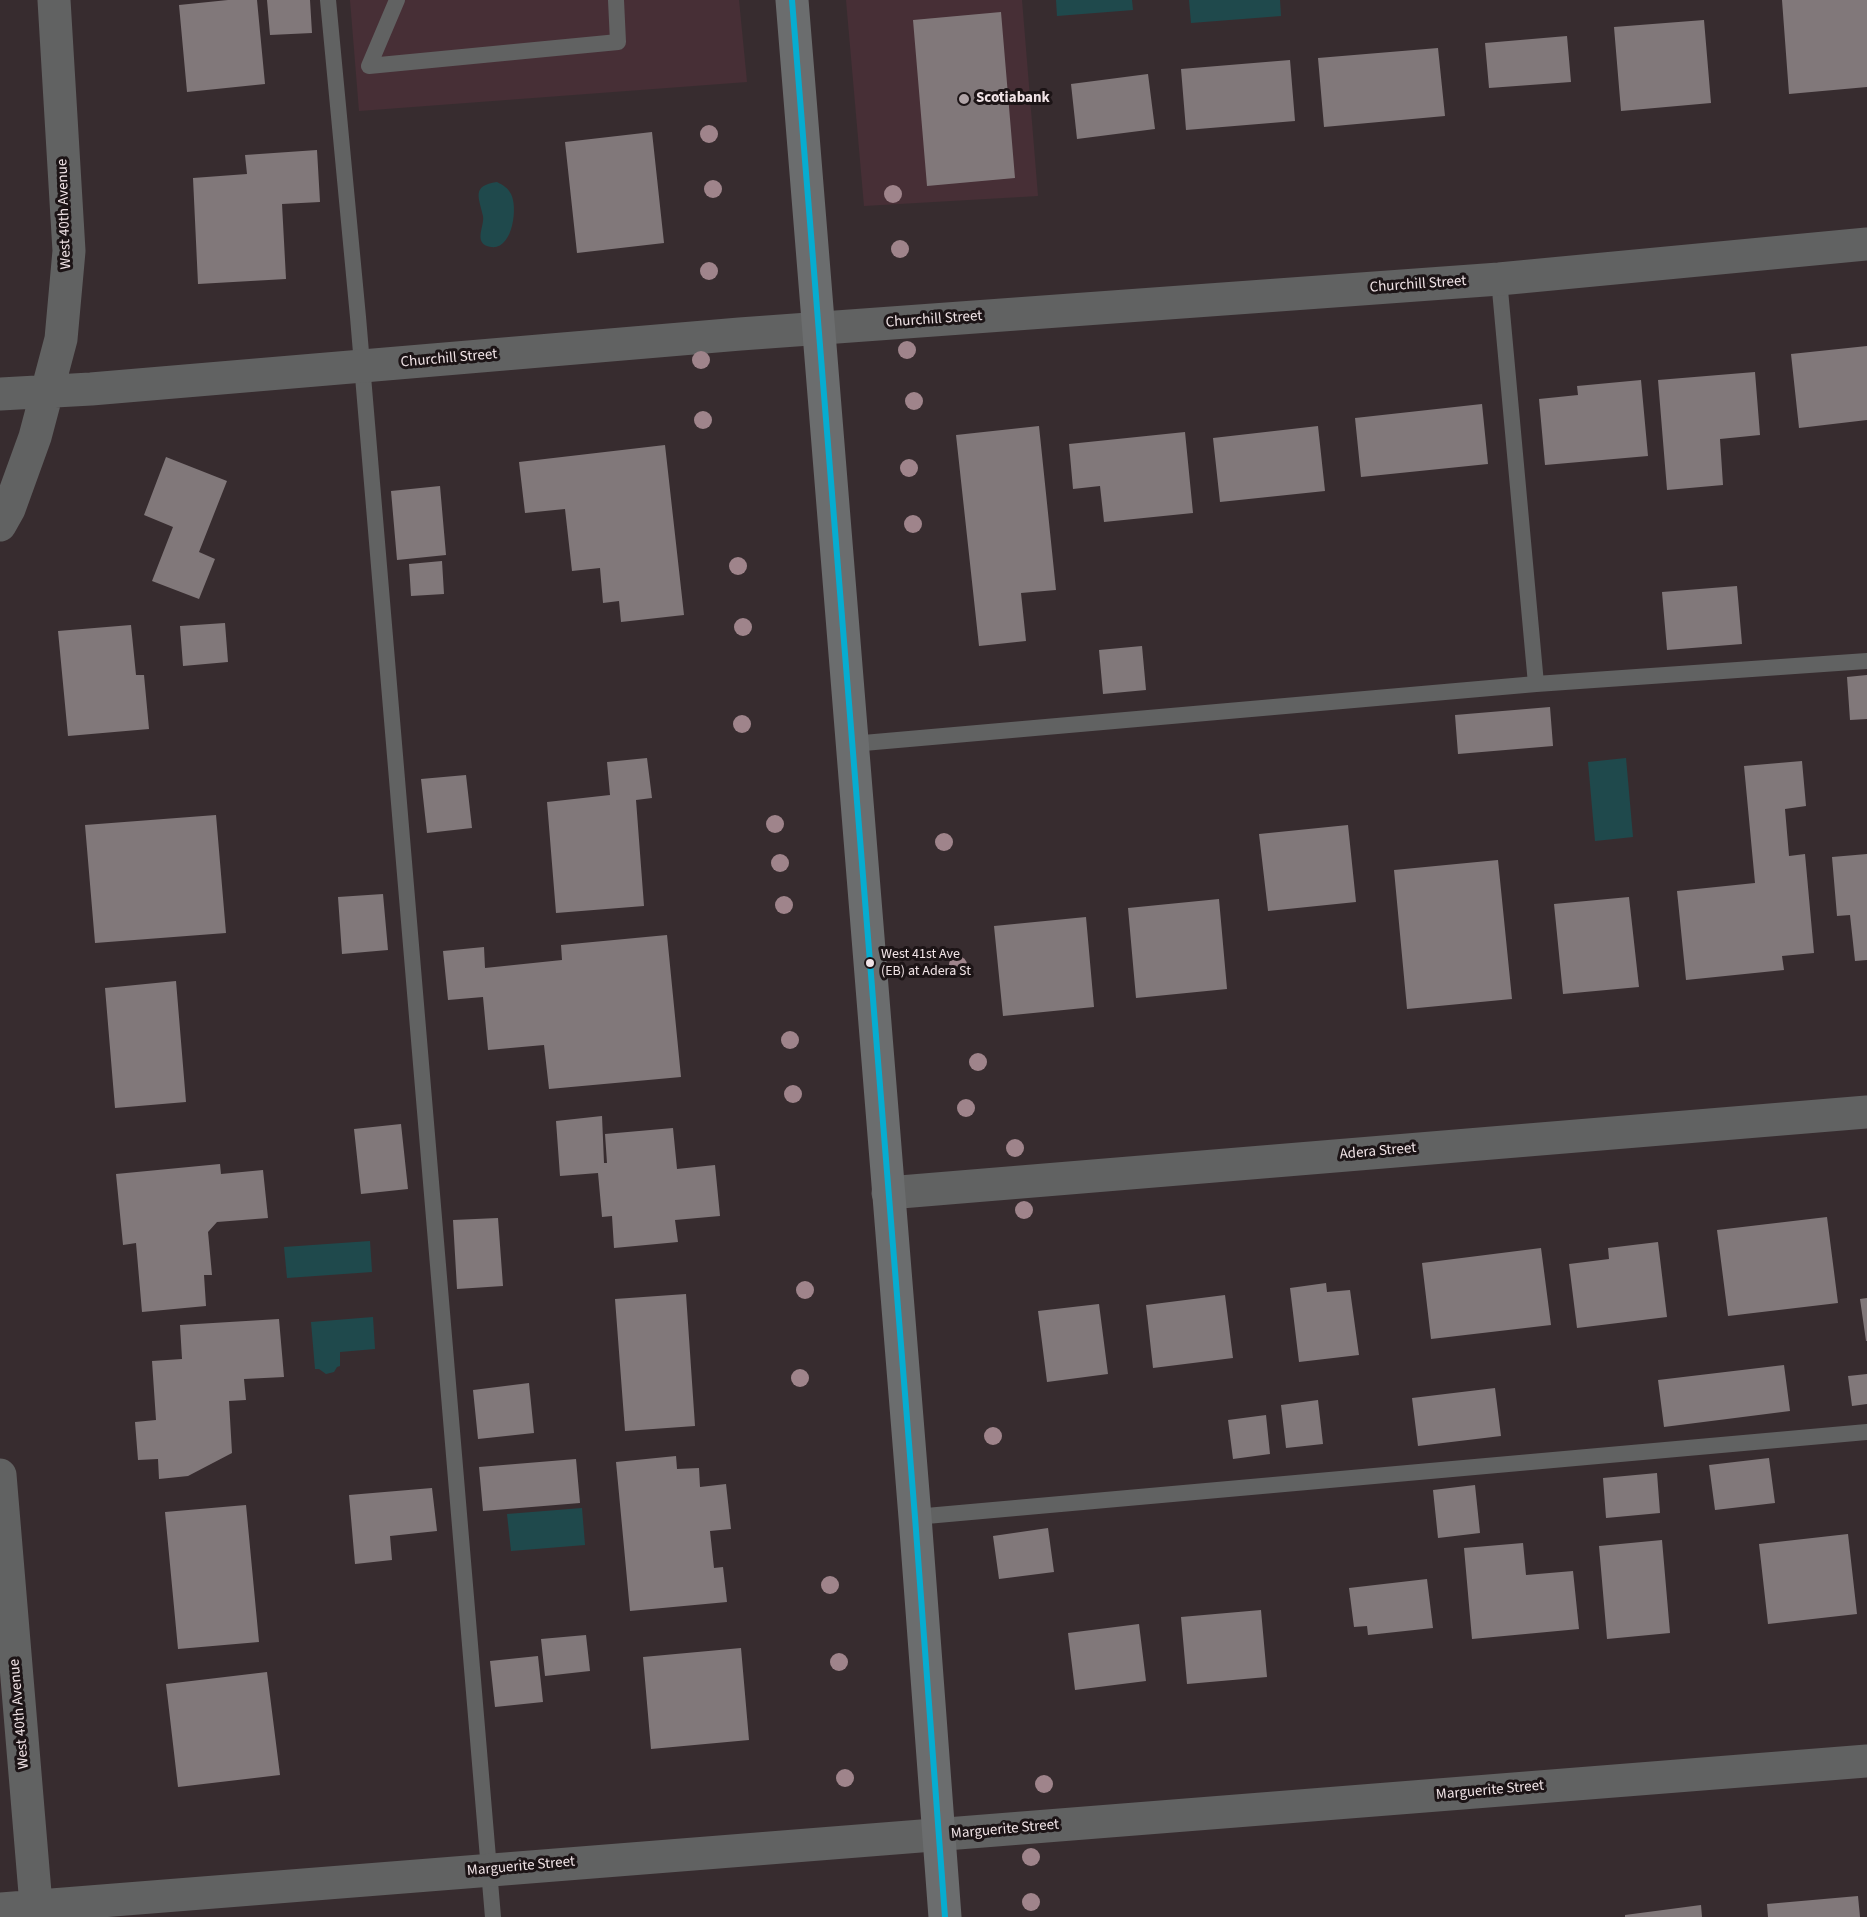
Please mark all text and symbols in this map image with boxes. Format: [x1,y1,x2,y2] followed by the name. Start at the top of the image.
[976,90,1050,108] place label: Scotiabank
[957,92,971,106] marker: Scotiabank
[54,158,76,270] street label: West 40th Avenue
[1369,273,1467,297] street label: Churchill Street
[885,308,983,332] street label: Churchill Street
[400,346,498,372] street label: Churchill Street
[881,947,971,980] place label: West 41st Ave (EB) at Adera St
[864,957,876,969] marker: West 41st Ave (EB) at Adera St
[1339,1140,1417,1164] street label: Adera Street
[6,1658,34,1770] street label: West 40th Avenue
[1435,1777,1545,1805] street label: Marguerite Street
[950,1816,1060,1844] street label: Marguerite Street
[466,1853,576,1881] street label: Marguerite Street

